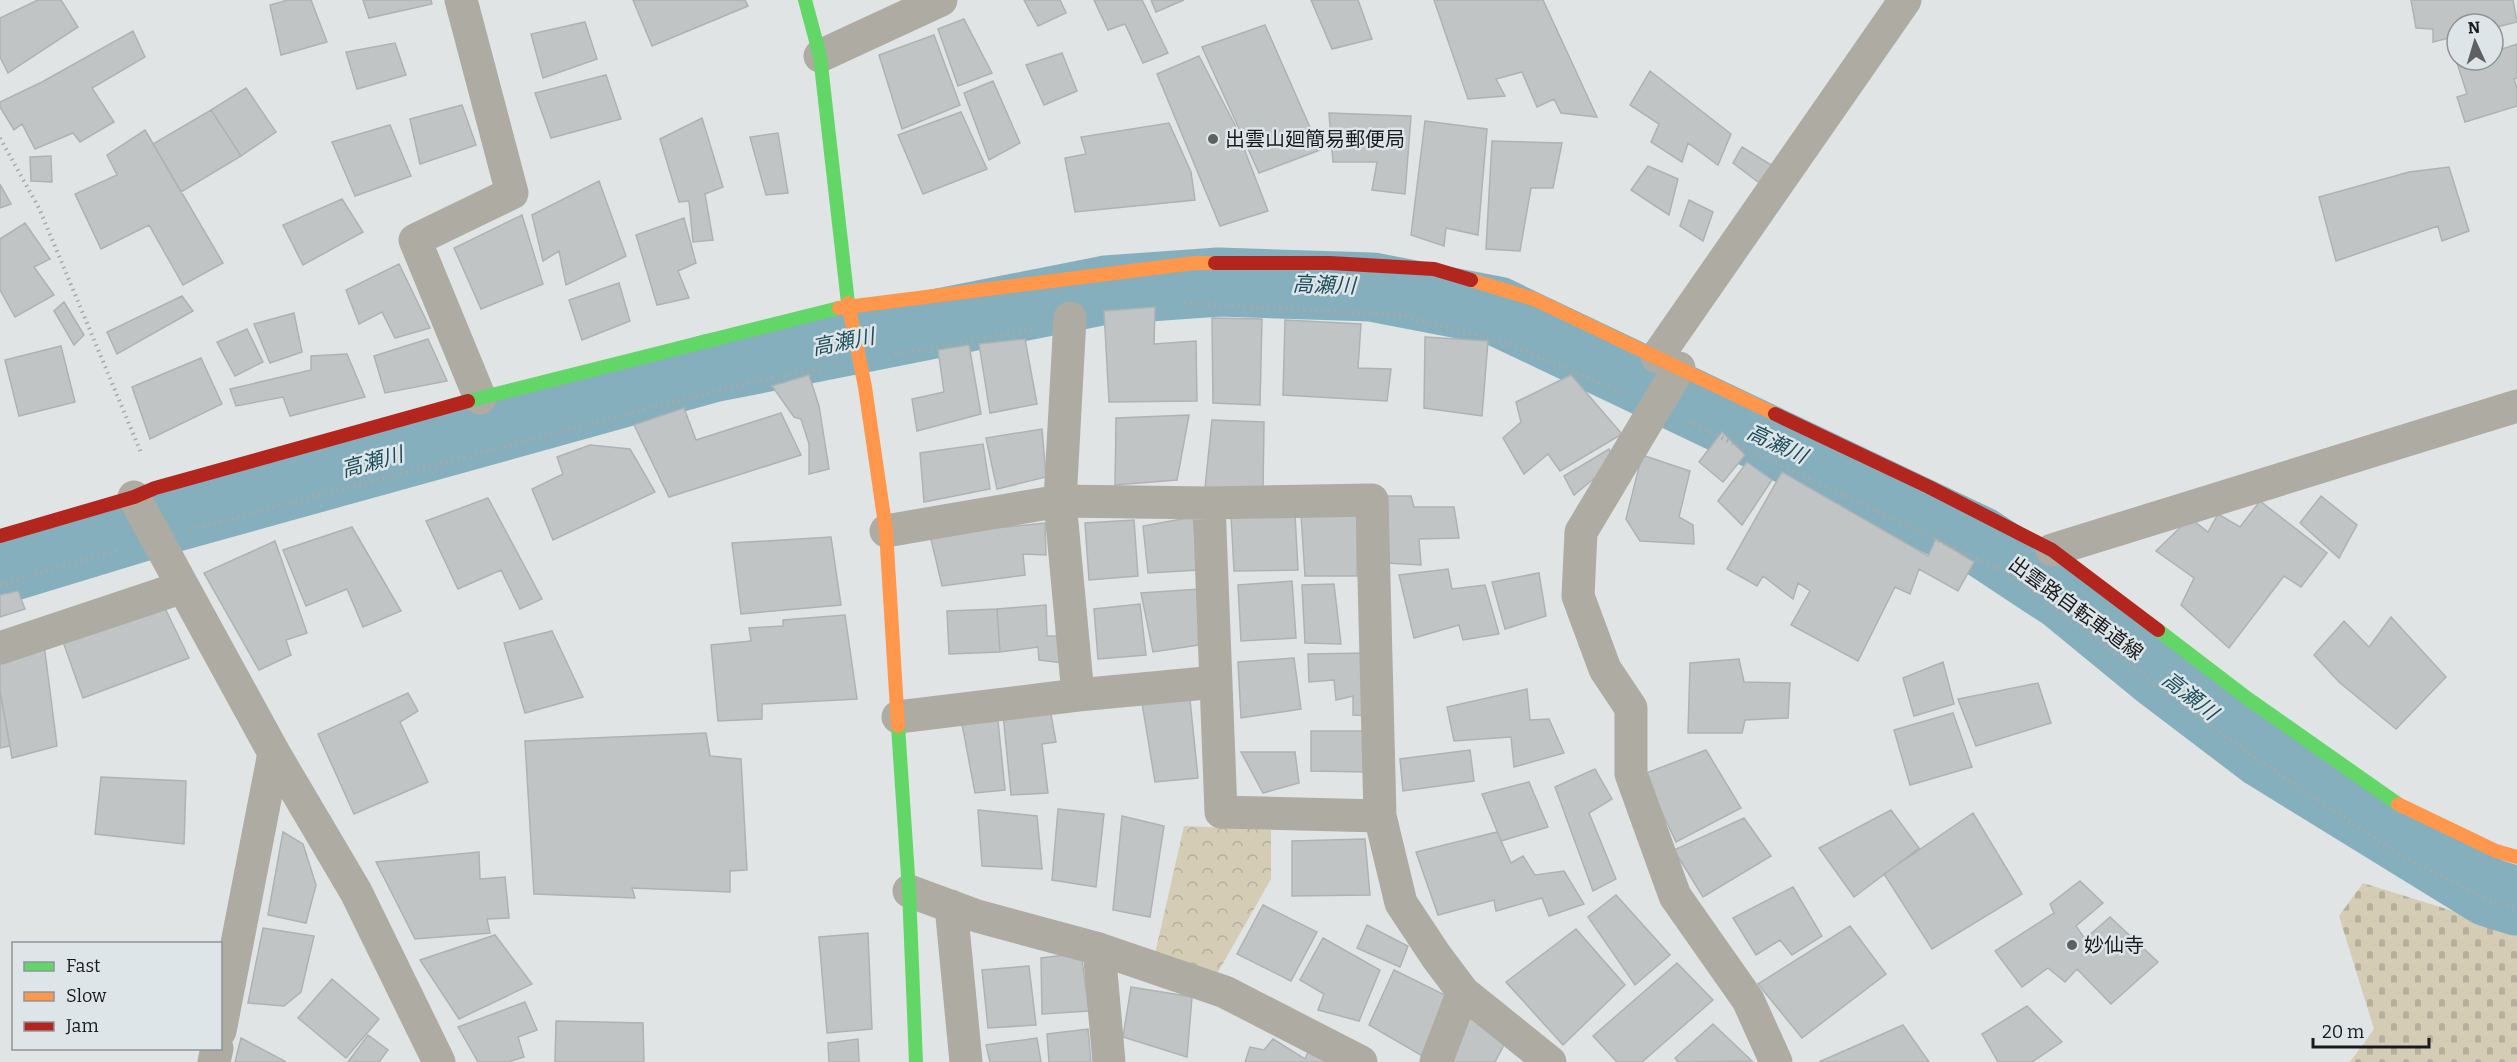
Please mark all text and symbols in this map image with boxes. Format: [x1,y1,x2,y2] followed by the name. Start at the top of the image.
[2445,12,2505,72] north arrow
[2467,18,2481,37] text: N
[1225,127,1405,151] place label: 出雲山廻簡易郵便局
[1206,132,1220,146] marker: 出雲山廻簡易郵便局
[1292,271,1358,299] water label: 高瀬川
[810,323,878,361] water label: 高瀬川
[1743,419,1813,470] water label: 高瀬川
[338,441,408,483] water label: 高瀬川
[2004,551,2148,665] street label: 出雲路自転車道線
[2157,666,2224,727] water label: 高瀬川
[2084,933,2144,957] place label: 妙仙寺
[2065,938,2079,952] marker: 妙仙寺
[12,942,222,1050] legend
[66,955,101,977] text: Fast
[66,985,107,1007] text: Slow
[2313,1011,2428,1049] scale bar
[65,1015,99,1037] text: Jam
[2322,1021,2364,1043] text: 20 m

